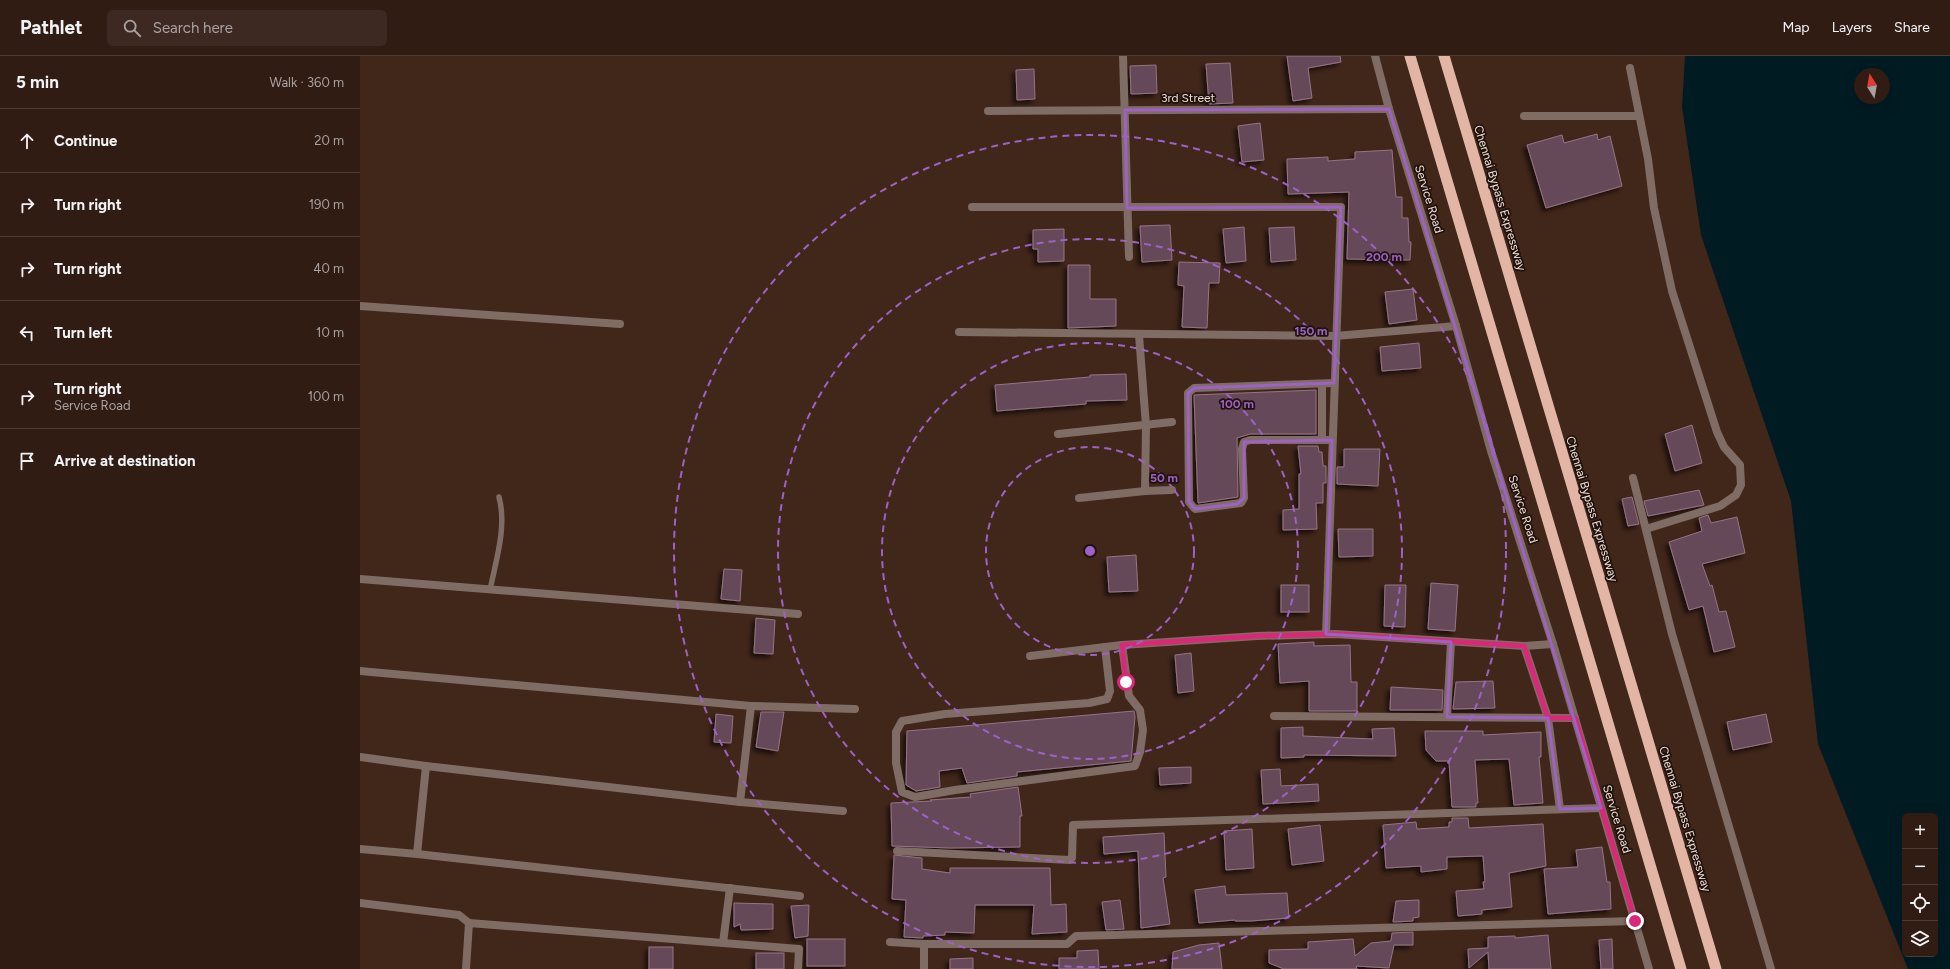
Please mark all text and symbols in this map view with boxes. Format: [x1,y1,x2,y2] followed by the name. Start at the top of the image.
[107,10,387,46] search box
[20,16,83,39] text: Pathlet
[121,17,143,39] icon: search
[153,19,233,37] text: Search here
[1782,19,1810,36] text: Map
[1832,19,1872,36] text: Layers
[1894,19,1930,36] text: Share
[1854,68,1890,104] north arrow
[16,72,59,92] text: 5 min
[269,75,344,90] text: Walk · 360 m
[1161,91,1216,105] street label: 3rd Street
[1471,124,1529,273] street label: Chennai Bypass Expressway
[16,130,38,152] icon: ahead
[54,132,117,150] text: Continue
[314,133,344,148] text: 20 m
[1412,163,1446,235] street label: Service Road
[16,194,38,216] icon: right
[54,196,122,214] text: Turn right
[309,197,344,212] text: 190 m
[1366,250,1402,264] text: 200 m
[16,258,38,280] icon: right
[54,260,122,278] text: Turn right
[313,261,344,276] text: 40 m
[16,322,38,344] icon: left
[54,324,112,342] text: Turn left
[1294,324,1328,338] text: 150 m
[316,325,344,340] text: 10 m
[54,380,122,398] text: Turn right
[16,386,38,408] icon: right
[308,389,344,404] text: 100 m
[1220,397,1254,411] text: 100 m
[54,398,131,413] text: Service Road
[1563,435,1621,584] street label: Chennai Bypass Expressway
[16,450,38,472] icon: arrive
[54,452,195,470] text: Arrive at destination
[1150,471,1178,485] text: 50 m
[1505,473,1541,545] street label: Service Road
[1083,544,1097,558] centre of rings
[1117,673,1135,691] route start
[1656,745,1714,894] street label: Chennai Bypass Expressway
[1600,783,1634,855] street label: Service Road
[1902,813,1938,957] map controls
[1902,813,1938,849] button: +
[1902,849,1938,885] button: −
[1902,885,1938,921] button: locate
[1626,912,1644,930] route end
[1902,921,1938,957] button: layers

